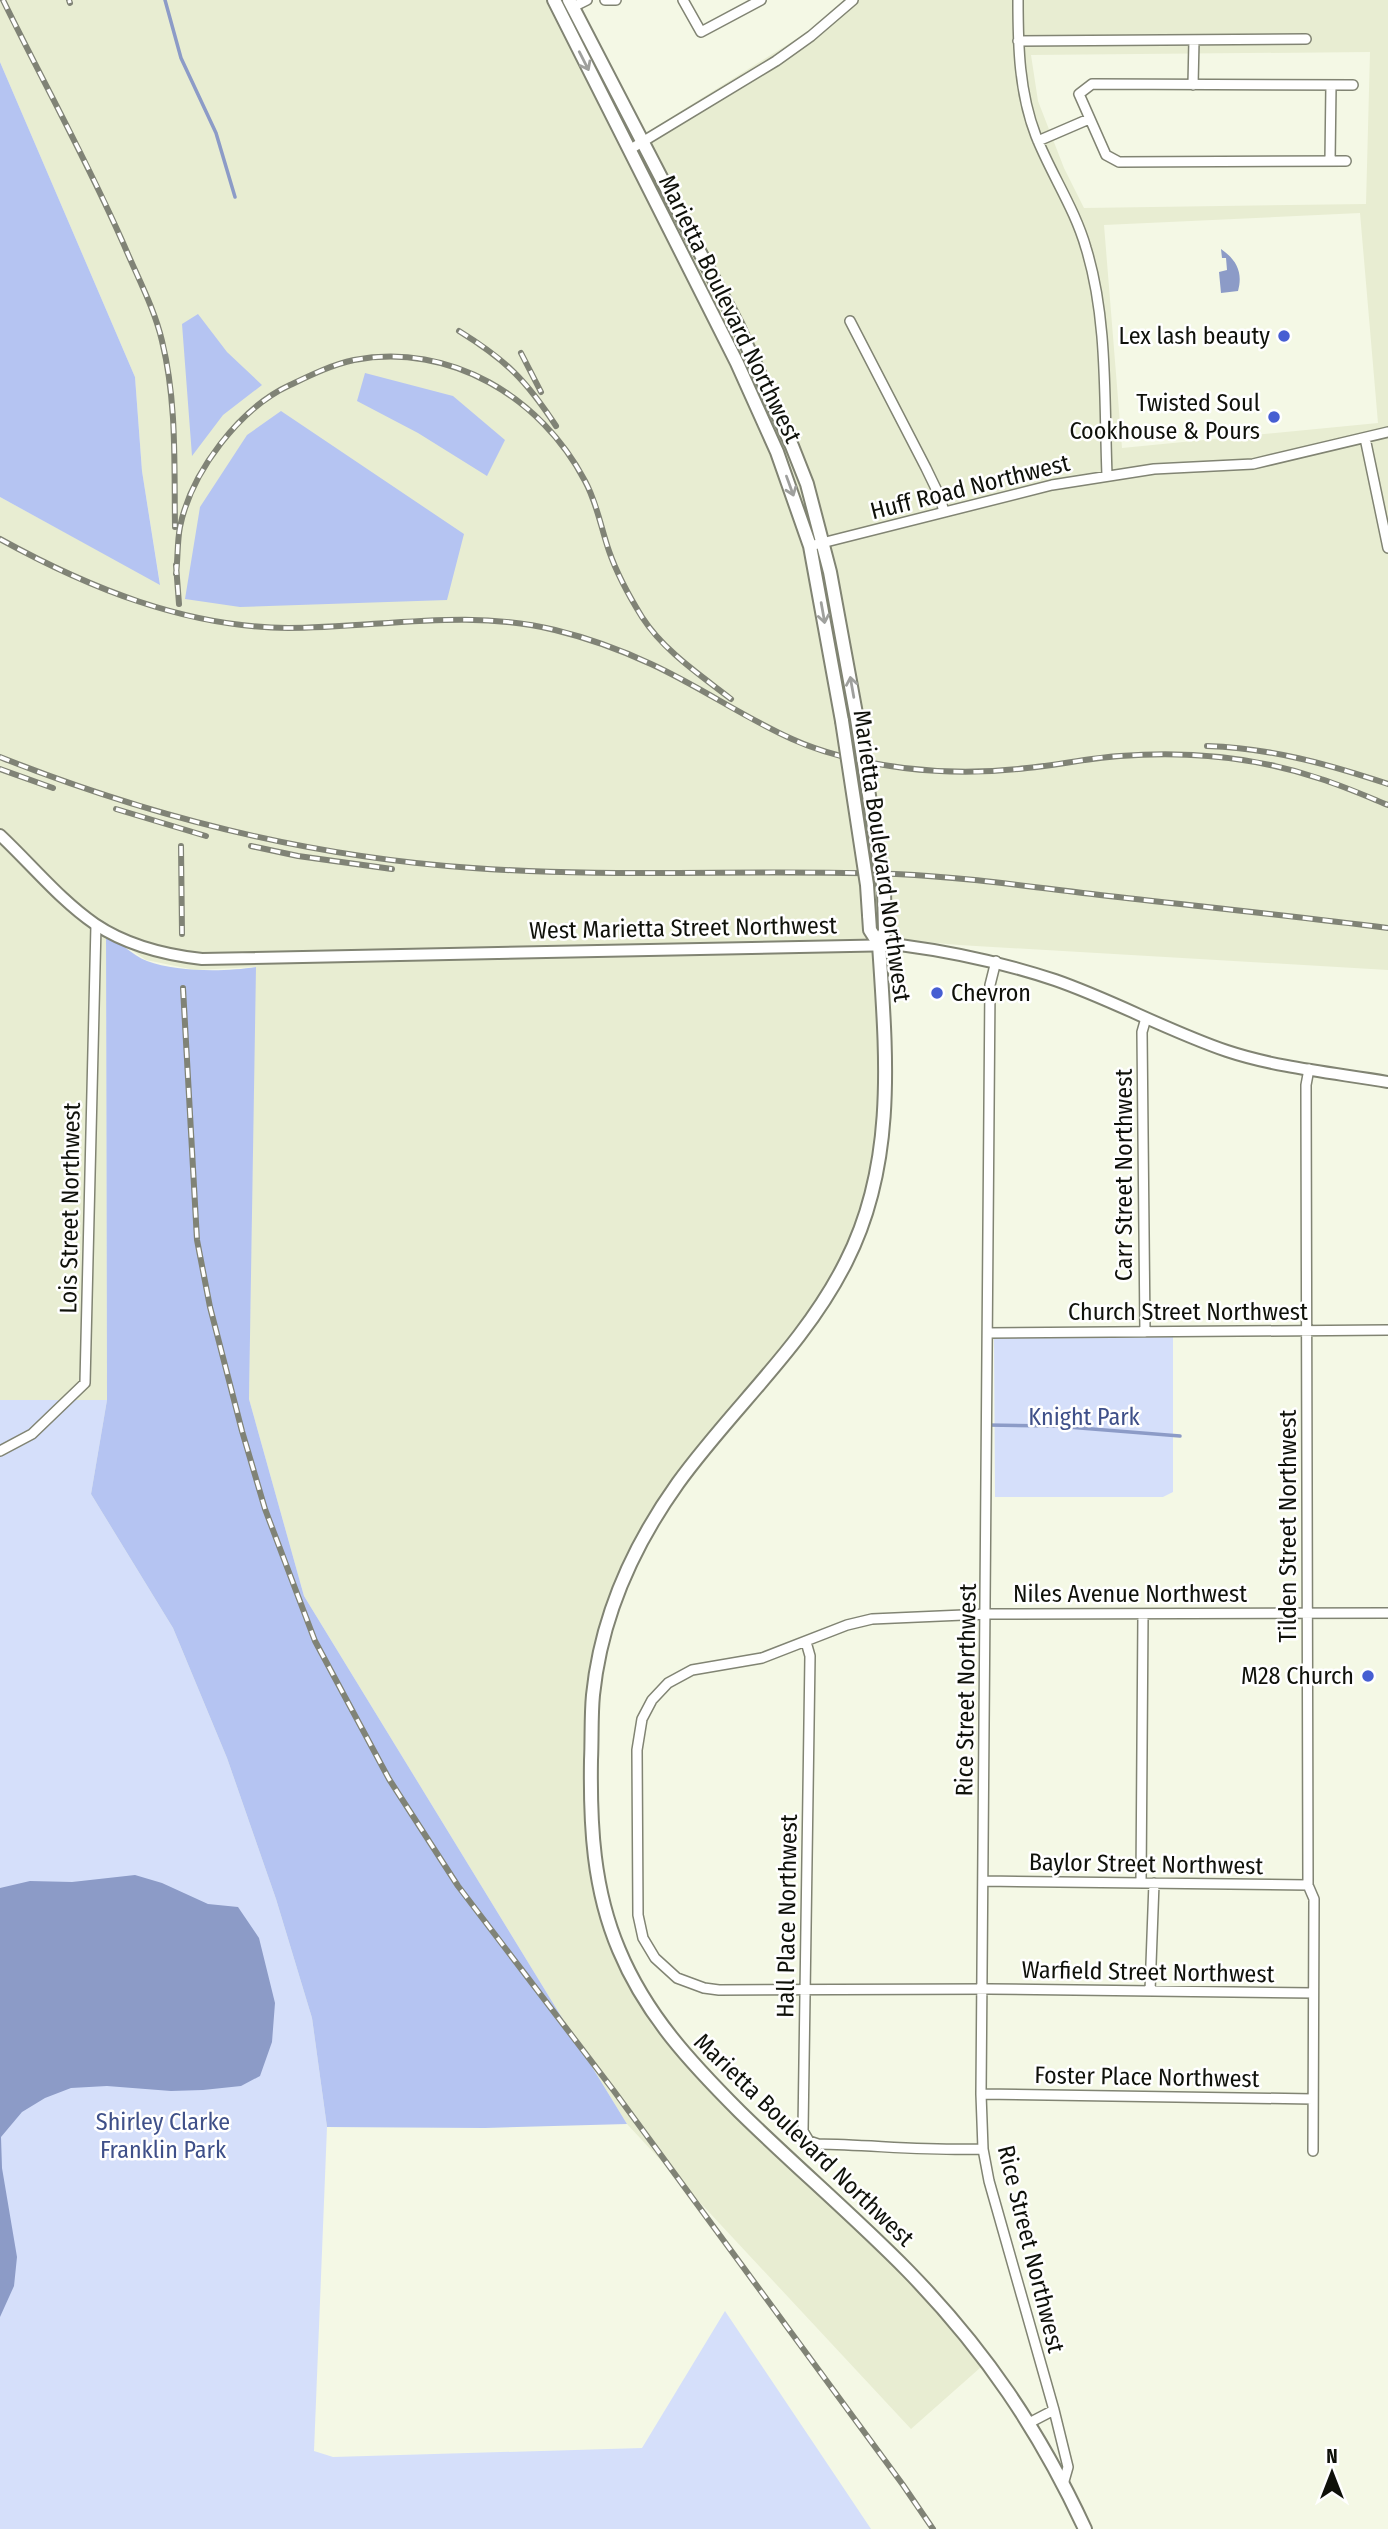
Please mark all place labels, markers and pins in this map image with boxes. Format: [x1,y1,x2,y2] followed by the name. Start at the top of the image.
[1119,322,1270,350] place label: Lex lash beauty
[1276,328,1292,344] marker: Lex lash beauty
[1069,389,1260,445] place label: Twisted Soul Cookhouse & Pours
[1266,409,1282,425] marker: Twisted Soul Cookhouse & Pours
[951,979,1031,1007] place label: Chevron
[929,985,945,1001] marker: Chevron
[1241,1662,1354,1690] place label: M28 Church
[1360,1668,1376,1684] marker: M28 Church

